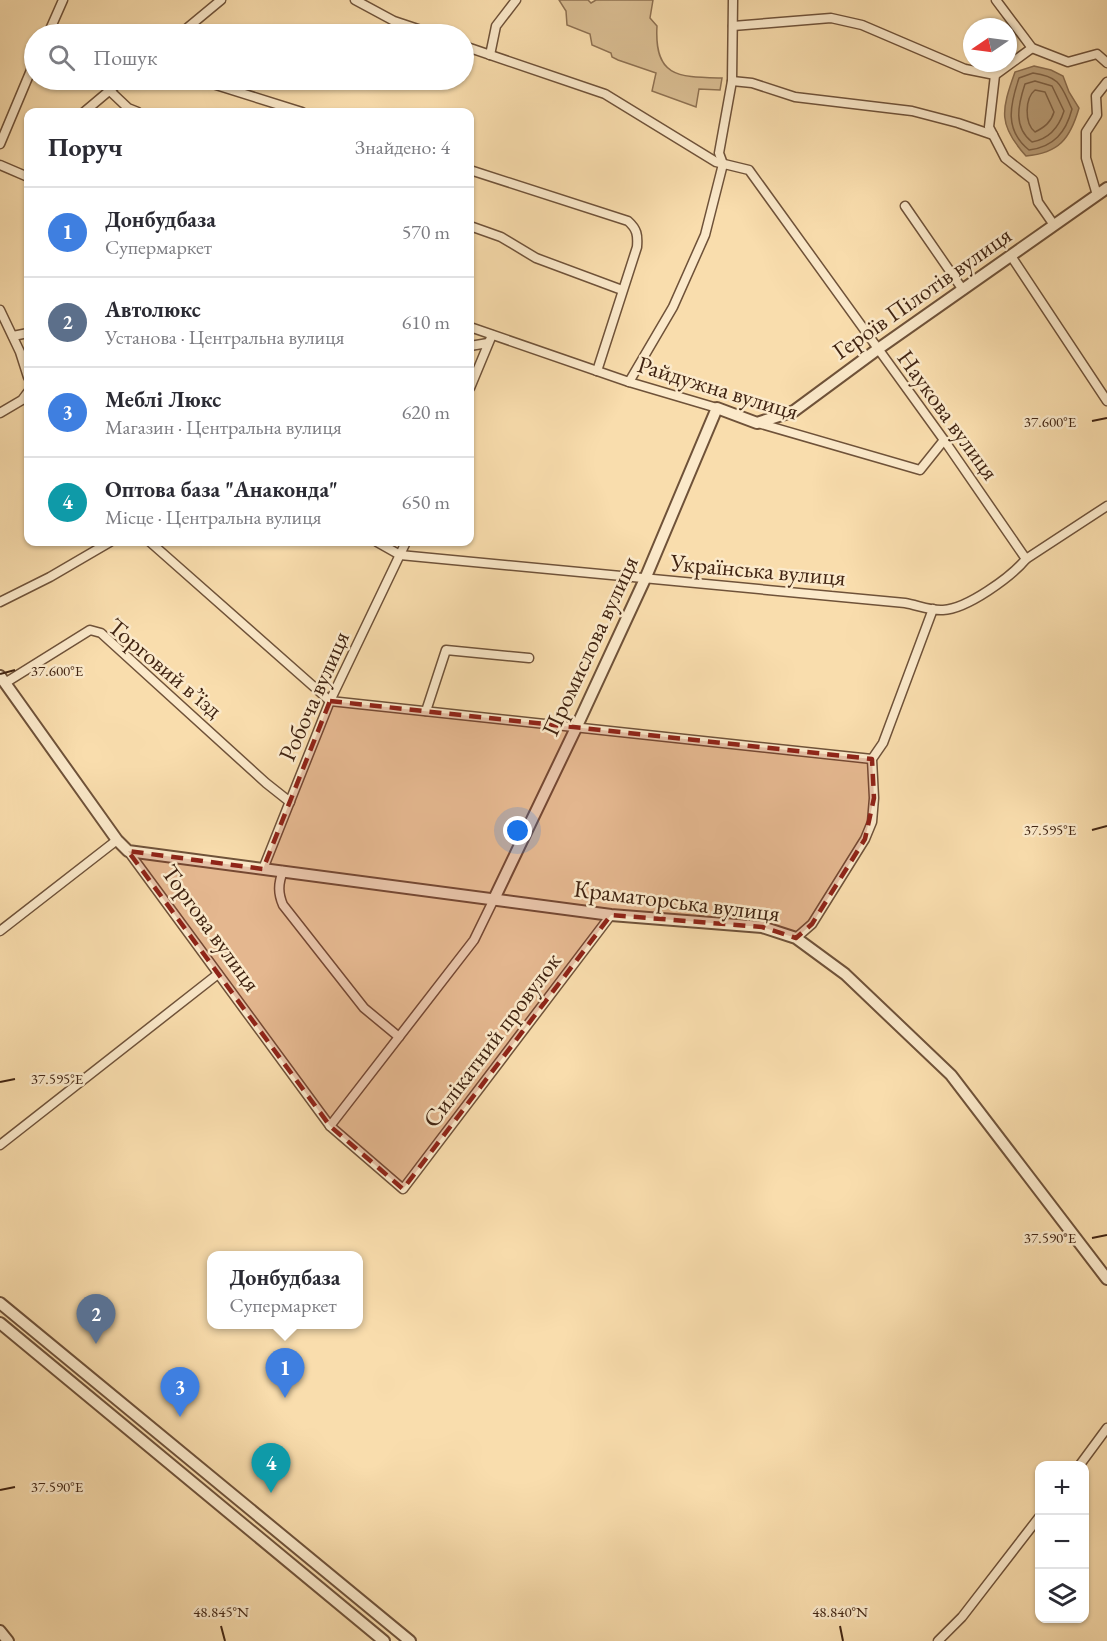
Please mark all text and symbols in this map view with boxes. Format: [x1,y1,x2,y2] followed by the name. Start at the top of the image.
[963,18,1017,72] north arrow
[24,24,474,90] search box
[45,41,78,74] icon: search
[93,43,157,72] text: Пошук
[48,130,123,164] text: Поруч
[355,134,450,160] text: Знайдено: 4
[105,205,216,234] text: Донбудбаза
[62,219,73,245] text: 1
[402,219,450,245] text: 570 m
[826,219,1018,366] street label: Героїв Пілотів вулиця
[105,234,212,260] text: Супермаркет
[105,295,201,324] text: Автолюкс
[62,309,73,335] text: 2
[402,309,450,335] text: 610 m
[105,324,344,350] text: Установа · Центральна вулиця
[891,343,1006,486] street label: Наукова вулиця
[634,348,803,427] street label: Райдужна вулиця
[105,385,221,414] text: Меблі Люкс
[62,399,73,425] text: 3
[402,399,450,425] text: 620 m
[1024,412,1077,431] text: 37.600°E
[105,414,342,440] text: Магазин · Центральна вулиця
[105,475,338,504] text: Оптова база "Анаконда"
[62,489,73,515] text: 4
[402,489,450,515] text: 650 m
[105,504,321,530] text: Місце · Центральна вулиця
[668,546,847,593] street label: Українська вулиця
[534,550,645,741] street label: Промислова вулиця
[102,611,229,725] street label: Торговий в’їзд
[271,626,356,766] street label: Робоча вулиця
[31,661,84,680] text: 37.600°E
[503,816,532,845] your location
[1024,820,1077,839] text: 37.595°E
[155,858,268,998] street label: Торгова вулиця
[572,872,782,929] street label: Краматорська вулиця
[416,946,568,1133] street label: Силікатний провулок
[31,1069,84,1088] text: 37.595°E
[1024,1228,1077,1247] text: 37.590°E
[207,1251,363,1329] popup
[230,1263,340,1292] text: Донбудбаза
[230,1292,337,1318] text: Супермаркет
[76,1294,116,1344] pin: 2
[266,1348,304,1398] pin: 1
[160,1368,200,1417] pin: 3
[252,1444,290,1493] pin: 4
[1035,1461,1089,1623] map controls
[1035,1461,1089,1515] button: +
[31,1477,84,1496] text: 37.590°E
[1035,1515,1089,1569] button: −
[1035,1569,1089,1623] button: layers
[193,1602,249,1621] text: 48.845°N
[812,1602,868,1621] text: 48.840°N

